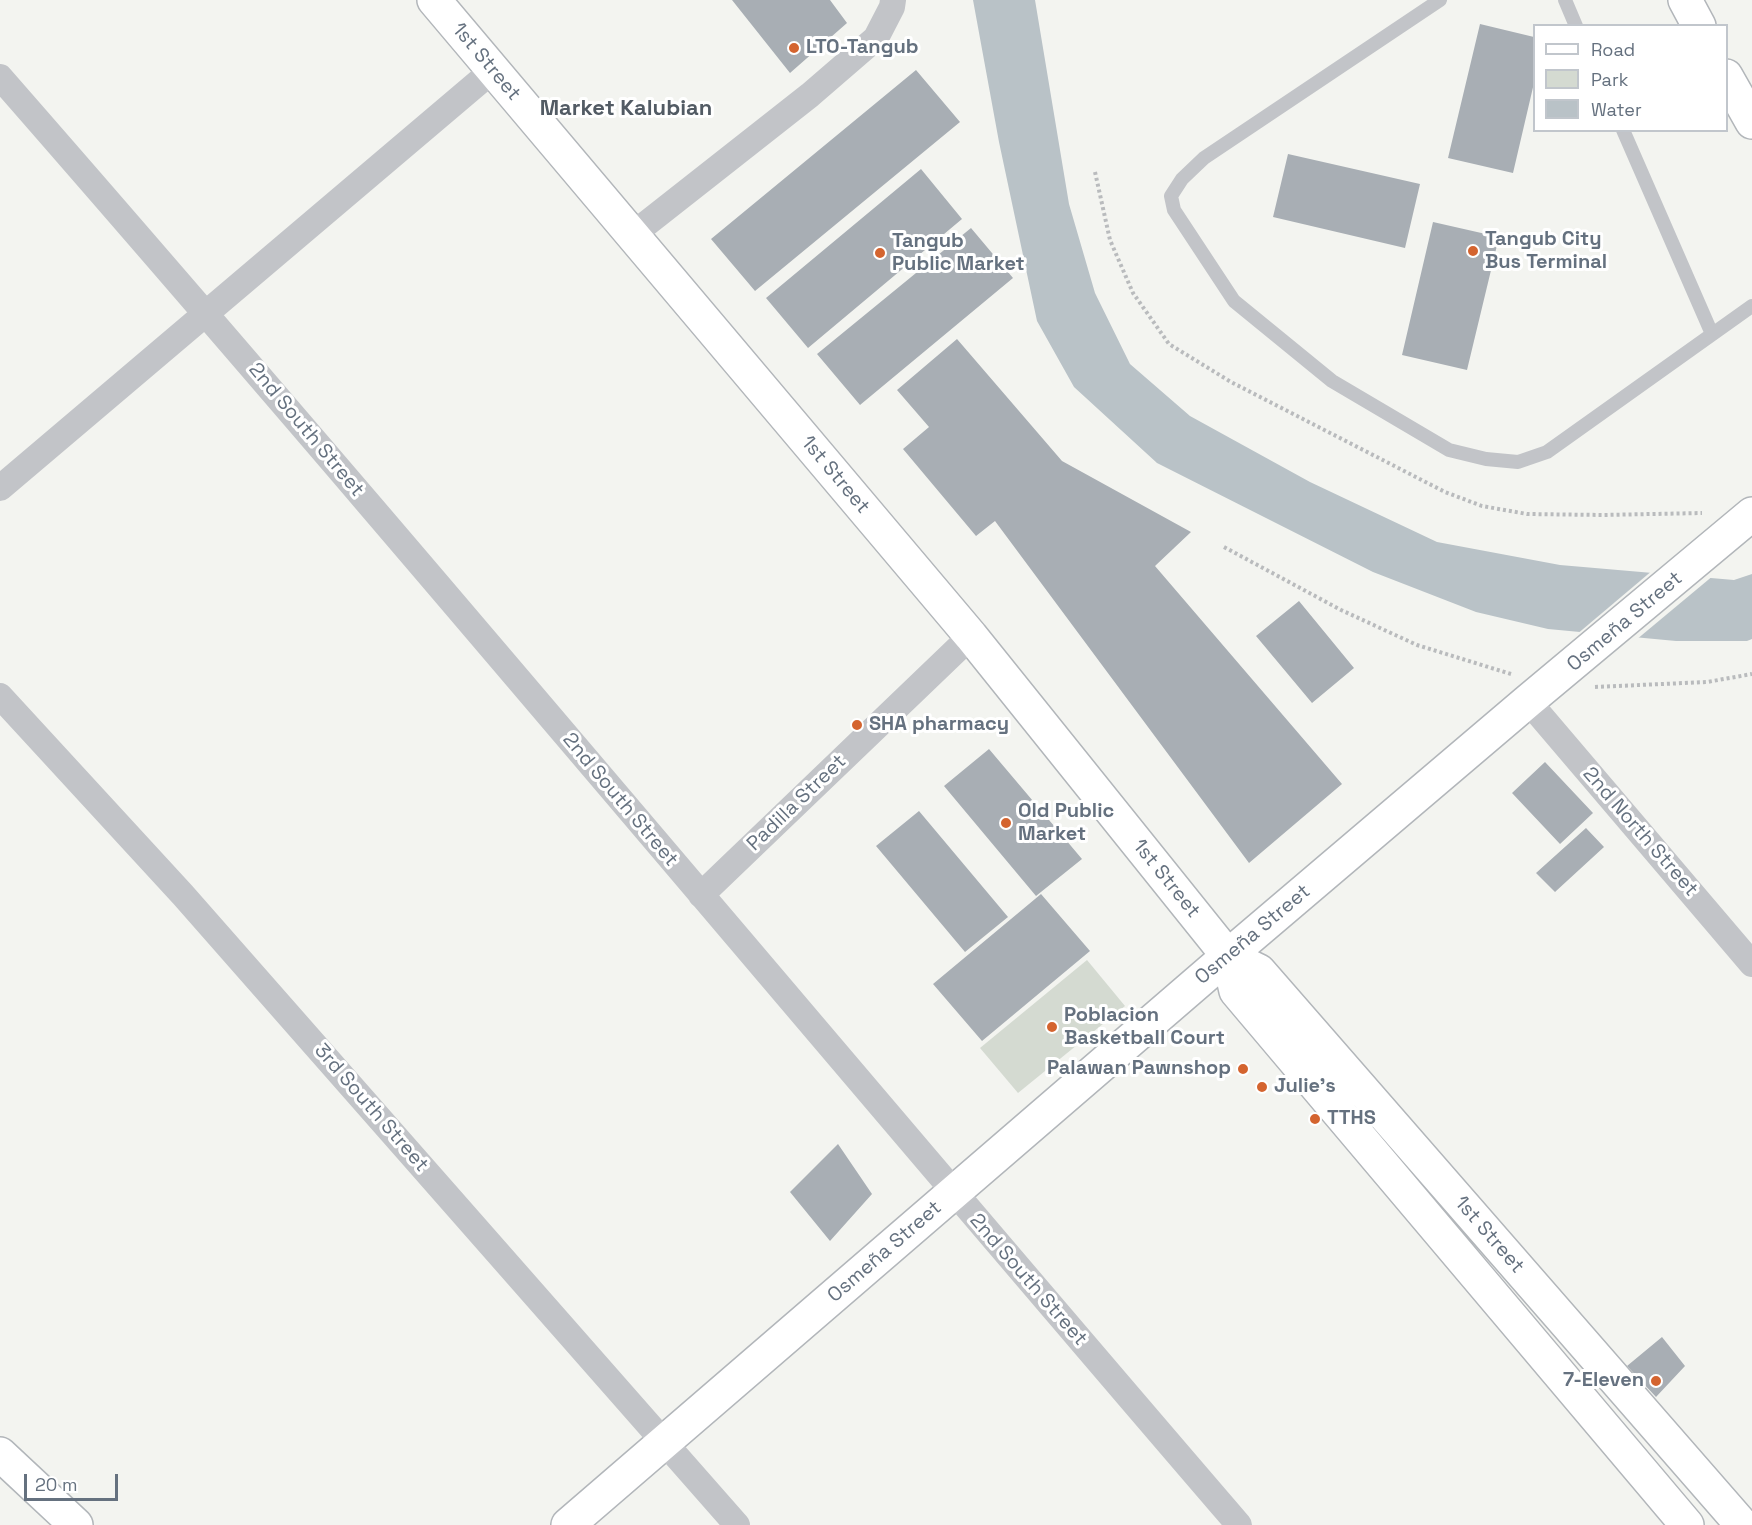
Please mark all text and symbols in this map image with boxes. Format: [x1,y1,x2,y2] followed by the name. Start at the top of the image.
[447,18,525,106] street label: 1st Street
[1533,24,1728,132] legend
[806,36,919,60] place label: LTO-Tangub
[1591,38,1635,61] text: Road
[787,41,801,55] marker: LTO-Tangub
[1591,68,1628,91] text: Park
[540,96,712,122] district label: Market Kalubian
[1591,98,1642,121] text: Water
[1485,228,1607,275] place label: Tangub City Bus Terminal
[892,230,1025,277] place label: Tangub Public Market
[1466,244,1480,258] marker: Tangub City Bus Terminal
[873,246,887,260] marker: Tangub Public Market
[243,358,369,502] street label: 2nd South Street
[796,431,874,519] street label: 1st Street
[1563,567,1687,677] street label: Osmeña Street
[869,713,1009,737] place label: SHA pharmacy
[850,718,864,732] marker: SHA pharmacy
[557,728,683,872] street label: 2nd South Street
[742,750,852,856] street label: Padilla Street
[1577,763,1703,901] street label: 2nd North Street
[1018,800,1114,847] place label: Old Public Market
[999,816,1013,830] marker: Old Public Market
[1127,835,1205,923] street label: 1st Street
[1191,880,1315,990] street label: Osmeña Street
[1064,1004,1225,1051] place label: Poblacion Basketball Court
[1045,1020,1059,1034] marker: Poblacion Basketball Court
[309,1039,433,1177] street label: 3rd South Street
[1047,1057,1231,1081] place label: Palawan Pawnshop
[1236,1062,1250,1076] marker: Palawan Pawnshop
[1274,1075,1336,1099] place label: Julie's
[1255,1080,1269,1094] marker: Julie's
[1327,1107,1376,1131] place label: TTHS
[1308,1112,1322,1126] marker: TTHS
[1449,1192,1529,1278] street label: 1st Street
[823,1196,947,1308] street label: Osmeña Street
[964,1209,1092,1351] street label: 2nd South Street
[1563,1369,1644,1393] place label: 7-Eleven
[1649,1374,1663,1388] marker: 7-Eleven
[27,1462,122,1500] scale bar
[35,1473,78,1496] text: 20 m

